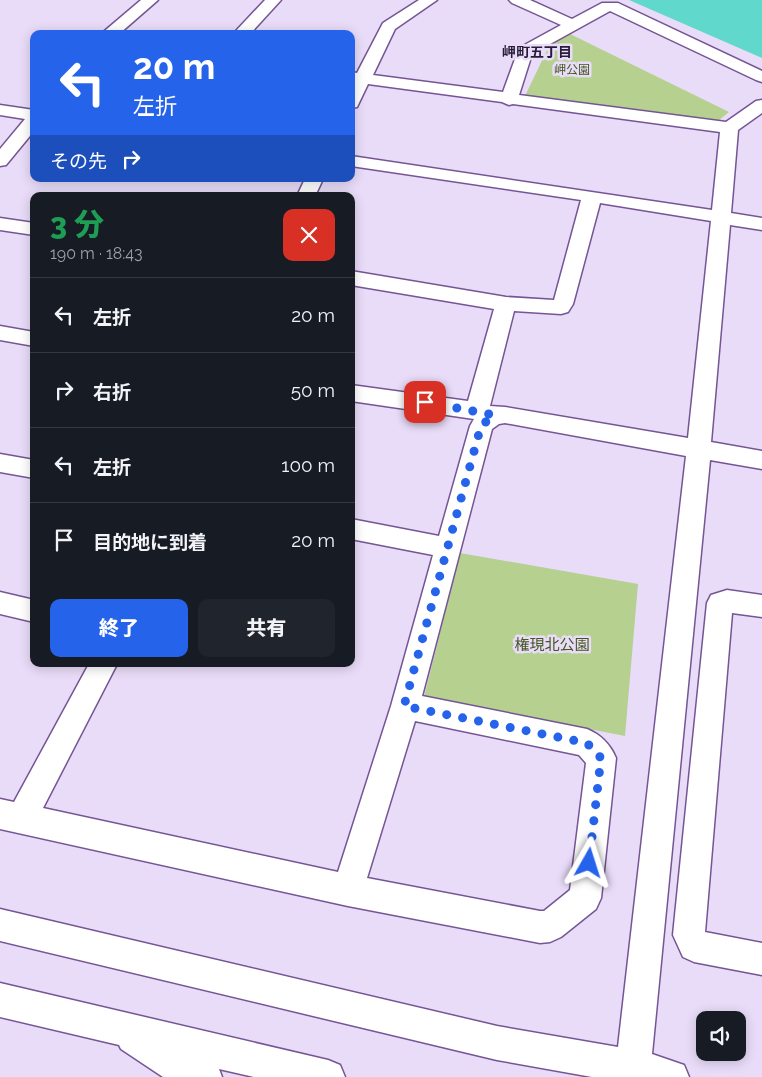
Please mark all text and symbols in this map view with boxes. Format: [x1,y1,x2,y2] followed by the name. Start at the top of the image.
[502,44,572,60] district label: 岬町五丁目
[133,46,215,87] text: 20 m
[50,50,115,115] icon: left
[554,63,590,77] park label: 岬公園
[133,93,177,119] text: 左折
[117,145,145,173] icon: right
[50,150,107,172] text: その先
[50,207,104,242] text: 3 分
[283,209,335,261] button: close
[50,244,143,263] text: 190 m · 18:43
[50,301,78,329] icon: left
[291,304,335,326] text: 20 m
[93,306,131,328] text: 左折
[50,376,78,404] icon: right
[291,379,335,401] text: 50 m
[93,381,131,403] text: 右折
[404,381,446,423] pin
[411,388,439,416] icon: arrive
[50,451,78,479] icon: left
[281,454,335,476] text: 100 m
[93,456,131,478] text: 左折
[50,526,78,554] icon: arrive
[291,529,335,551] text: 20 m
[93,531,207,553] text: 目的地に到着
[50,599,188,657] button: 終了
[198,599,335,657] button: 共有
[514,636,590,654] park label: 権現北公園
[562,836,614,888] position arrow
[696,1011,746,1061] map controls
[696,1011,746,1061] button: sound

